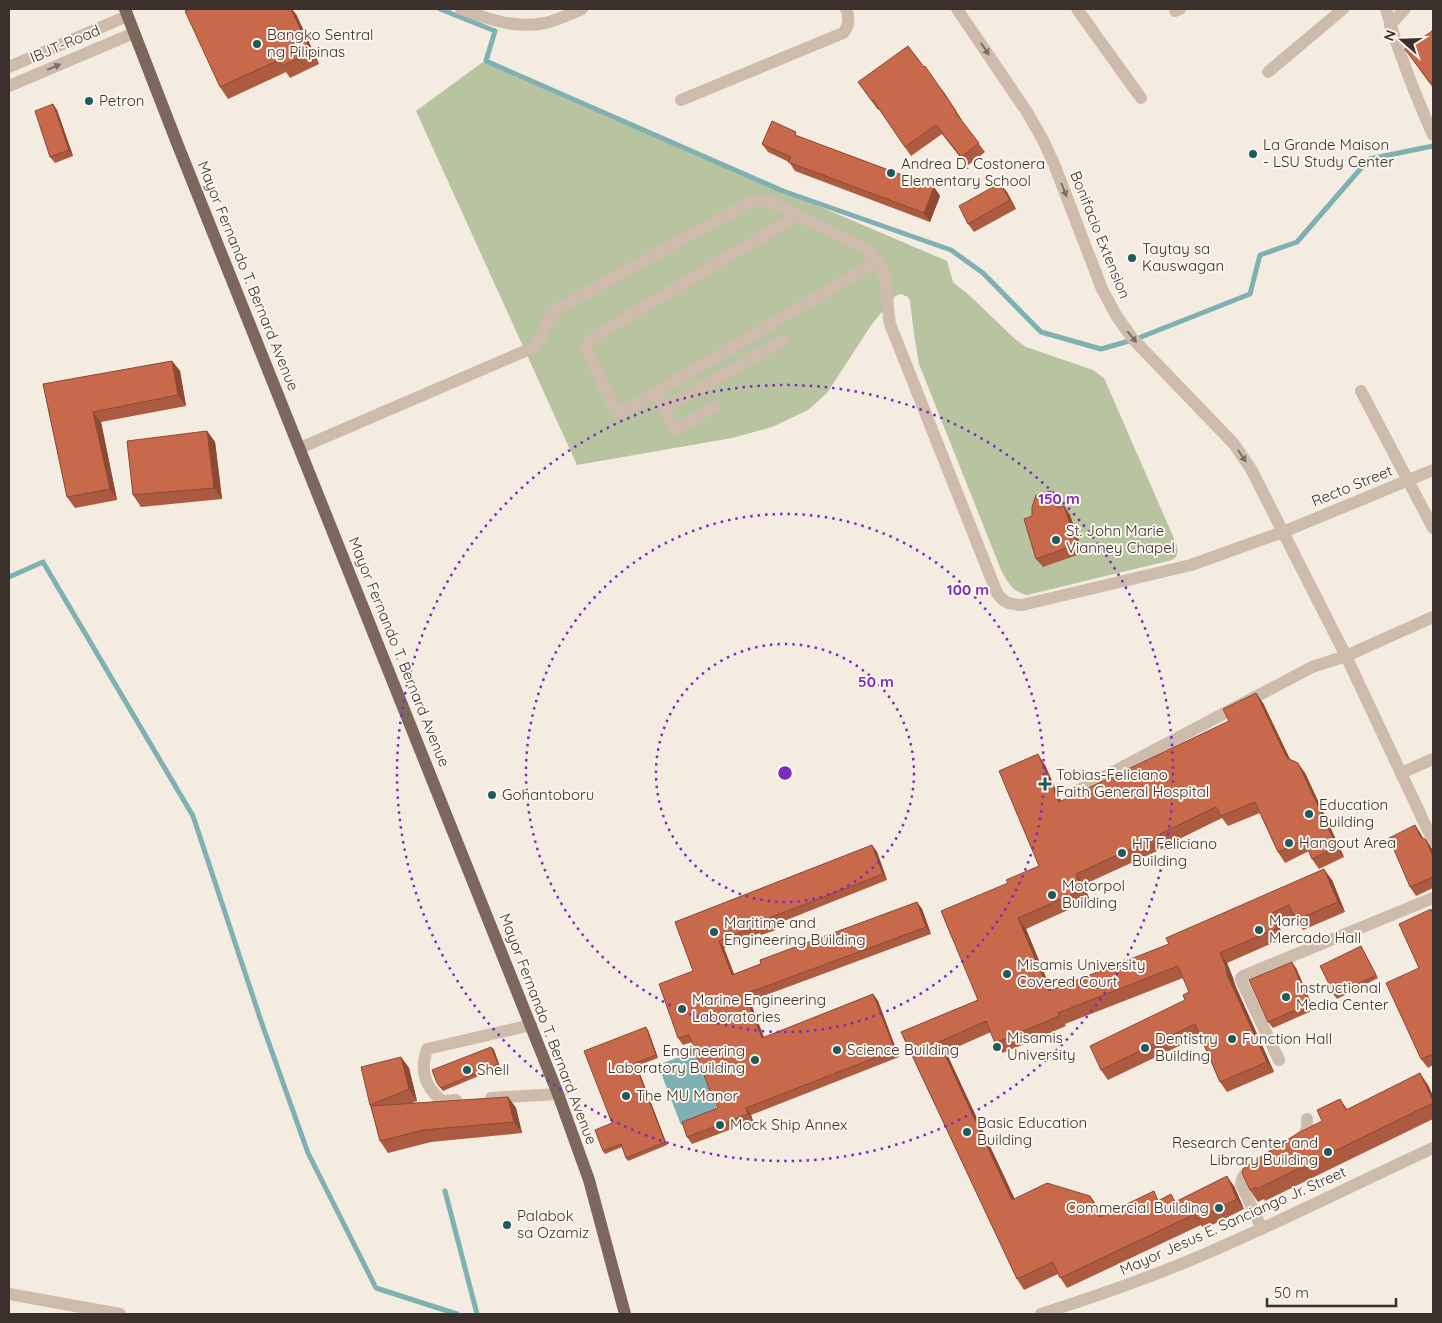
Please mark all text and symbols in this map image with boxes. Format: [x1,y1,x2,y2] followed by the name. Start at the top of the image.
[1377,15,1427,65] north arrow
[27,20,103,67] street label: IBJT-Road
[267,25,374,61] place label: Bangko Sentral ng Pilipinas
[1380,28,1400,43] text: N
[251,38,263,50] marker: Bangko Sentral ng Pilipinas
[980,42,989,56] one-way arrow
[46,62,61,70] one-way arrow
[99,91,145,110] place label: Petron
[83,95,95,107] marker: Petron
[1263,135,1394,171] place label: La Grande Maison - LSU Study Center
[1247,148,1259,160] marker: La Grande Maison - LSU Study Center
[901,154,1045,190] place label: Andrea D. Costonera Elementary School
[194,158,303,393] street label: Mayor Fernando T. Bernard Avenue
[885,167,897,179] marker: Andrea D. Costonera Elementary School
[1066,168,1135,301] street label: Bonifacio Extension
[1060,183,1068,198] one-way arrow
[1142,239,1224,275] place label: Taytay sa Kauswagan
[1126,252,1138,264] marker: Taytay sa Kauswagan
[1126,330,1137,343] one-way arrow
[1237,449,1247,463] one-way arrow
[1309,461,1395,510] street label: Recto Street
[1038,489,1080,508] text: 150 m
[1066,521,1175,557] place label: St. John Marie Vianney Chapel
[345,534,454,769] street label: Mayor Fernando T. Bernard Avenue
[1050,534,1062,546] marker: St. John Marie Vianney Chapel
[947,580,989,599] text: 100 m
[858,672,894,691] text: 50 m
[776,764,794,782] centre of rings
[1056,765,1209,801] place label: Tobias-Feliciano Faith General Hospital
[1038,777,1052,791] marker: Tobias-Feliciano Faith General Hospital
[502,785,594,804] place label: Gohantoboru
[486,789,498,801] marker: Gohantoboru
[1319,795,1388,831] place label: Education Building
[1303,808,1315,820] marker: Education Building
[1299,833,1396,852] place label: Hangout Area
[1132,834,1217,870] place label: HT Feliciano Building
[1283,837,1295,849] marker: Hangout Area
[1116,847,1128,859] marker: HT Feliciano Building
[1062,876,1125,912] place label: Motorpol Building
[1046,889,1058,901] marker: Motorpol Building
[495,911,601,1147] street label: Mayor Fernando T. Bernard Avenue
[1269,911,1361,947] place label: Maria Mercado Hall
[724,913,866,949] place label: Maritime and Engineering Building
[1253,924,1265,936] marker: Maria Mercado Hall
[708,926,720,938] marker: Maritime and Engineering Building
[1017,955,1145,991] place label: Misamis University Covered Court
[1001,968,1013,980] marker: Misamis University Covered Court
[1296,978,1389,1014] place label: Instructional Media Center
[692,990,826,1026] place label: Marine Engineering Laboratories
[1280,991,1292,1003] marker: Instructional Media Center
[676,1003,688,1015] marker: Marine Engineering Laboratories
[1007,1028,1076,1064] place label: Misamis University
[1155,1029,1218,1065] place label: Dentistry Building
[1242,1029,1332,1048] place label: Function Hall
[1226,1033,1238,1045] marker: Function Hall
[847,1040,959,1059] place label: Science Building
[607,1041,745,1077] place label: Engineering Laboratory Building
[991,1041,1003,1053] marker: Misamis University
[1139,1042,1151,1054] marker: Dentistry Building
[831,1044,843,1056] marker: Science Building
[749,1054,761,1066] marker: Engineering Laboratory Building
[477,1060,509,1079] place label: Shell
[461,1064,473,1076] marker: Shell
[636,1086,739,1105] place label: The MU Manor
[620,1090,632,1102] marker: The MU Manor
[977,1113,1087,1149] place label: Basic Education Building
[730,1115,847,1134] place label: Mock Ship Annex
[714,1119,726,1131] marker: Mock Ship Annex
[961,1126,973,1138] marker: Basic Education Building
[1172,1133,1318,1169] place label: Research Center and Library Building
[1322,1146,1334,1158] marker: Research Center and Library Building
[1117,1162,1349,1279] street label: Mayor Jesus E. Sanciango Jr. Street
[1066,1198,1209,1217] place label: Commercial Building
[1213,1202,1225,1214] marker: Commercial Building
[517,1206,589,1242] place label: Palabok sa Ozamiz
[501,1219,513,1231] marker: Palabok sa Ozamiz
[1267,1276,1396,1308] scale bar
[1274,1283,1309,1302] text: 50 m

